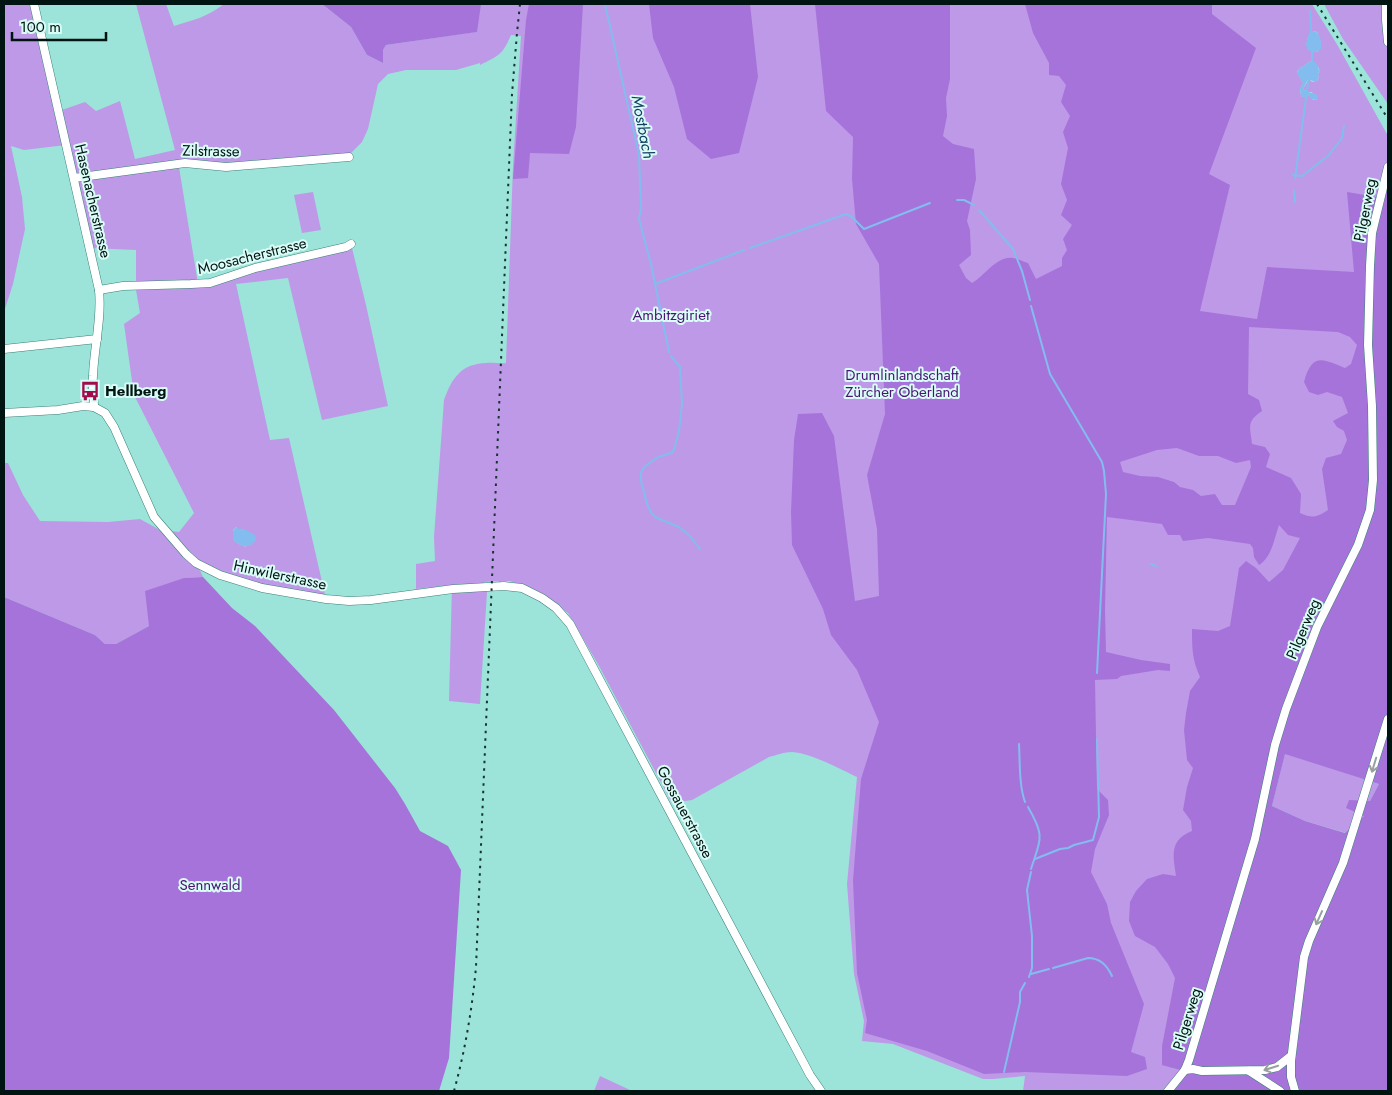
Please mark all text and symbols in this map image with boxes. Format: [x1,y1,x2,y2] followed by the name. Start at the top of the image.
[12,10,106,42] scale bar
[20,16,61,38] text: 100 m
[626,93,660,161] water label: Mostbach
[182,140,240,163] street label: Zilstrasse
[69,142,117,261] street label: Hasenacherstrasse
[1348,177,1382,243] street label: Pilgerweg
[195,232,309,280] street label: Moosacherstrasse
[632,304,710,326] park label: Ambitzgiriet
[845,364,959,403] park label: Drumlinlandschaft Zürcher Oberland
[79,380,101,402] bus stop icon: Hellberg
[105,380,166,402] place label: Hellberg
[231,554,329,596] street label: Hinwilerstrasse
[1280,595,1326,663] street label: Pilgerweg
[1368,757,1378,773] one-way arrow
[651,762,719,862] street label: Gossauerstrasse
[179,874,241,896] park label: Sennwald
[1314,910,1323,925] one-way arrow
[1167,985,1207,1053] street label: Pilgerweg
[1264,1064,1280,1073] one-way arrow

